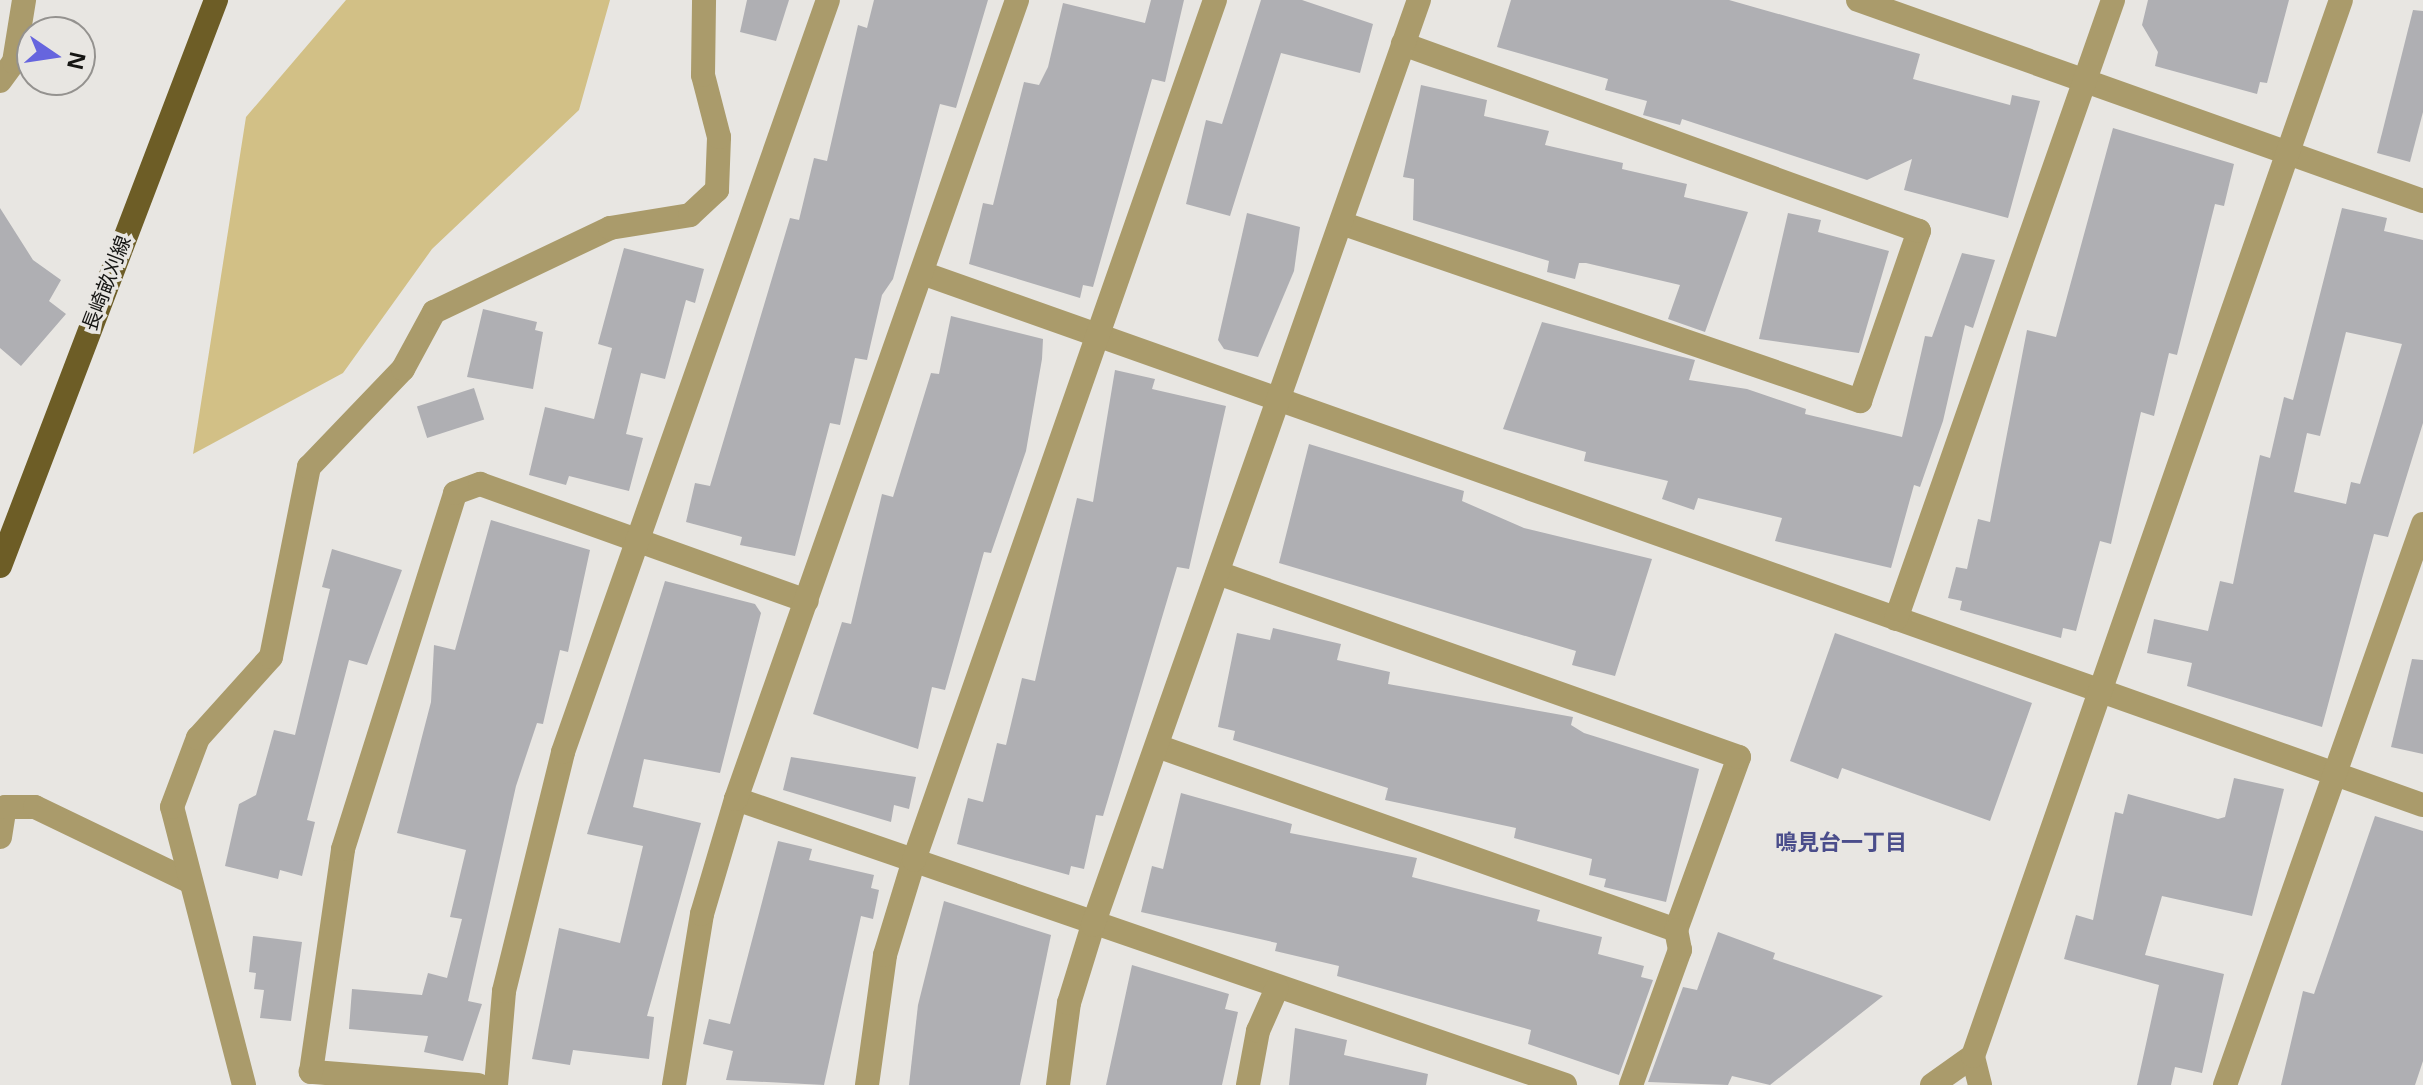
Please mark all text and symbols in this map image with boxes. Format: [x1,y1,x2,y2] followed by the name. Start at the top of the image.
[16,16,96,96] north arrow
[61,49,94,73] text: N
[77,232,135,334] street label: 長崎畝刈線
[1775,829,1907,855] district label: 鳴見台一丁目

